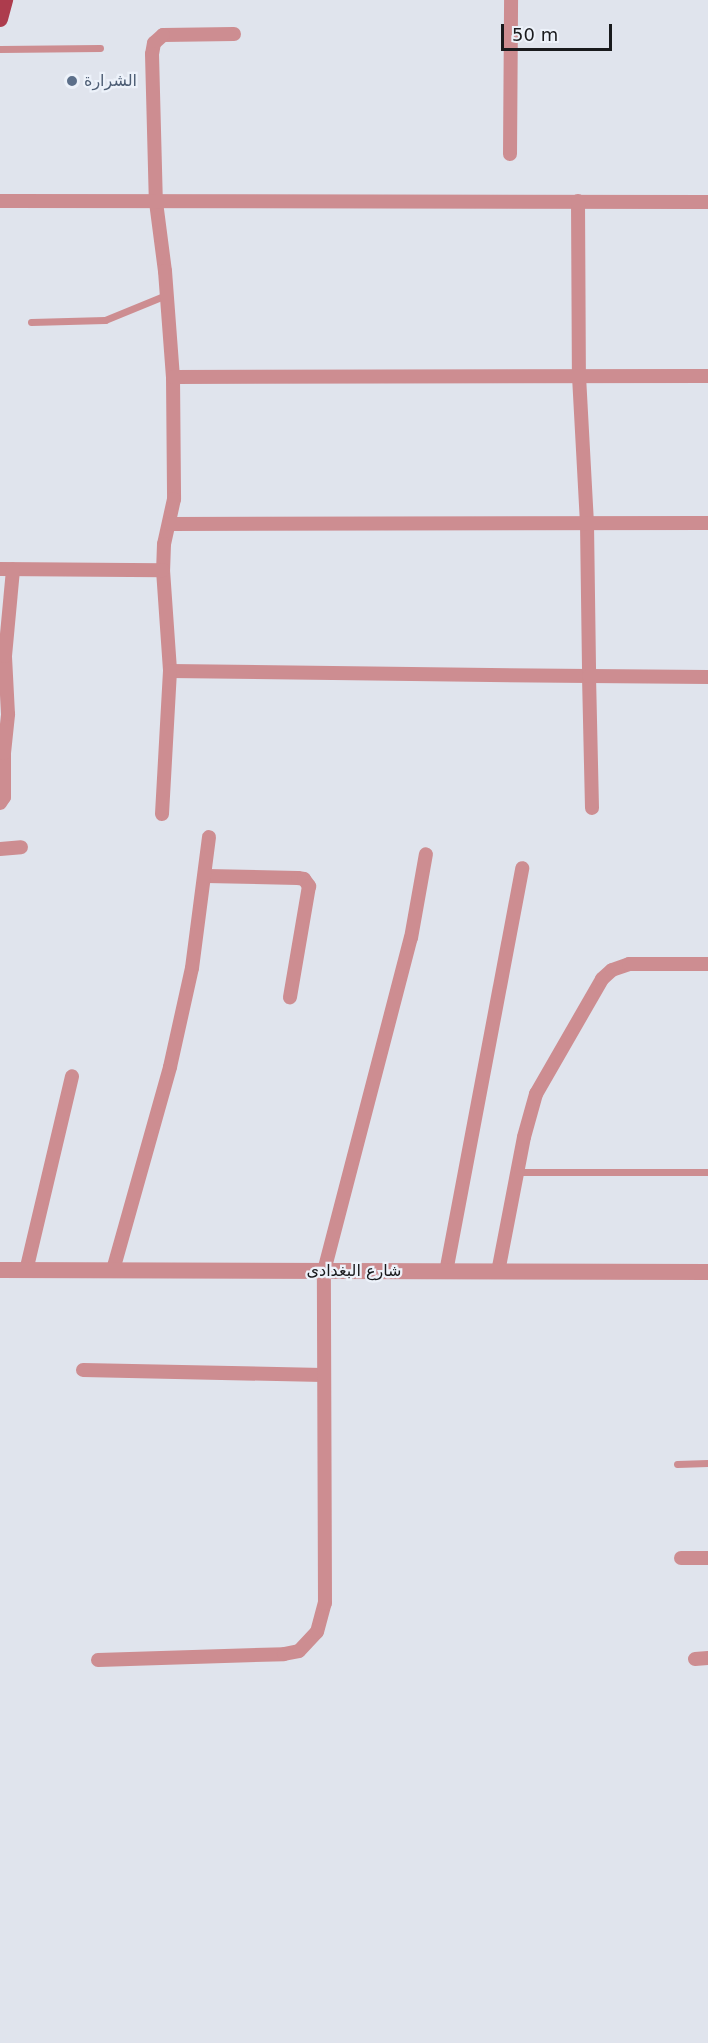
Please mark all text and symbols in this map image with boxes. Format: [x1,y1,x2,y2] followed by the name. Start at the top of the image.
[504,12,615,50] scale bar
[512,24,558,45] text: 50 m
[84,71,137,91] place label: الشرارة
[65,74,79,88] marker: الشرارة
[306,1261,402,1281] street label: شارع البغدادى

